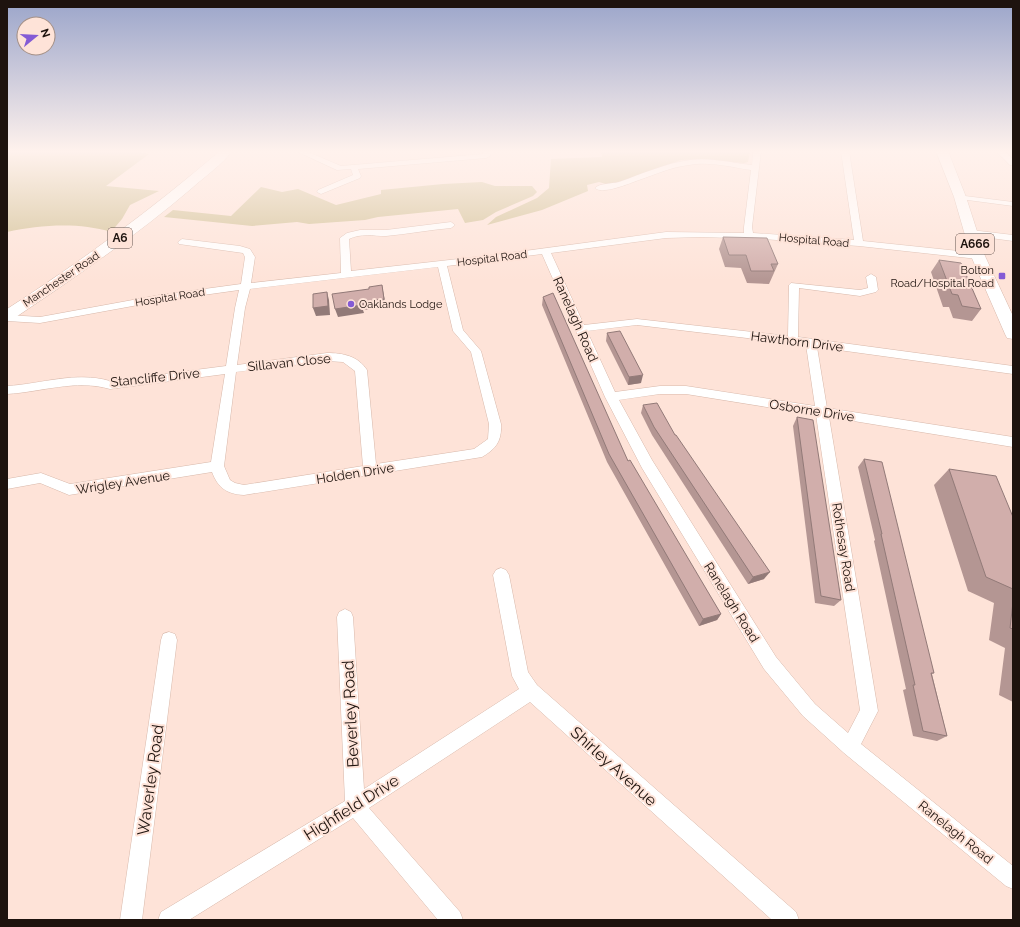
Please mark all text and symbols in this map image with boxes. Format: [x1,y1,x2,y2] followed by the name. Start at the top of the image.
[16,16,56,56] north arrow
[38,27,53,39] text: N
[108,228,132,248] road number: A6
[778,231,850,250] street label: Hospital Road
[956,234,994,254] road number: A666
[456,248,528,269] street label: Hospital Road
[21,249,102,310] street label: Manchester Road
[890,264,994,290] place label: Bolton Road/Hospital Road
[997,271,1007,281] marker: Bolton Road/Hospital Road
[550,274,601,364] street label: Ranelagh Road
[134,286,206,309] street label: Hospital Road
[359,298,443,311] place label: Oaklands Lodge
[346,299,356,309] marker: Oaklands Lodge
[750,328,844,355] street label: Hawthorn Drive
[247,351,332,374] street label: Sillavan Close
[110,365,201,390] street label: Stancliffe Drive
[768,396,856,425] street label: Osborne Drive
[315,460,395,487] street label: Holden Drive
[75,468,171,497] street label: Wrigley Avenue
[829,502,858,593] street label: Rothesay Road
[701,560,762,645] street label: Ranelagh Road
[338,660,363,768] street label: Beverley Road
[133,723,168,837] street label: Waverley Road
[567,723,661,810] street label: Shirley Avenue
[300,771,402,844] street label: Highfield Drive
[915,798,996,867] street label: Ranelagh Road

